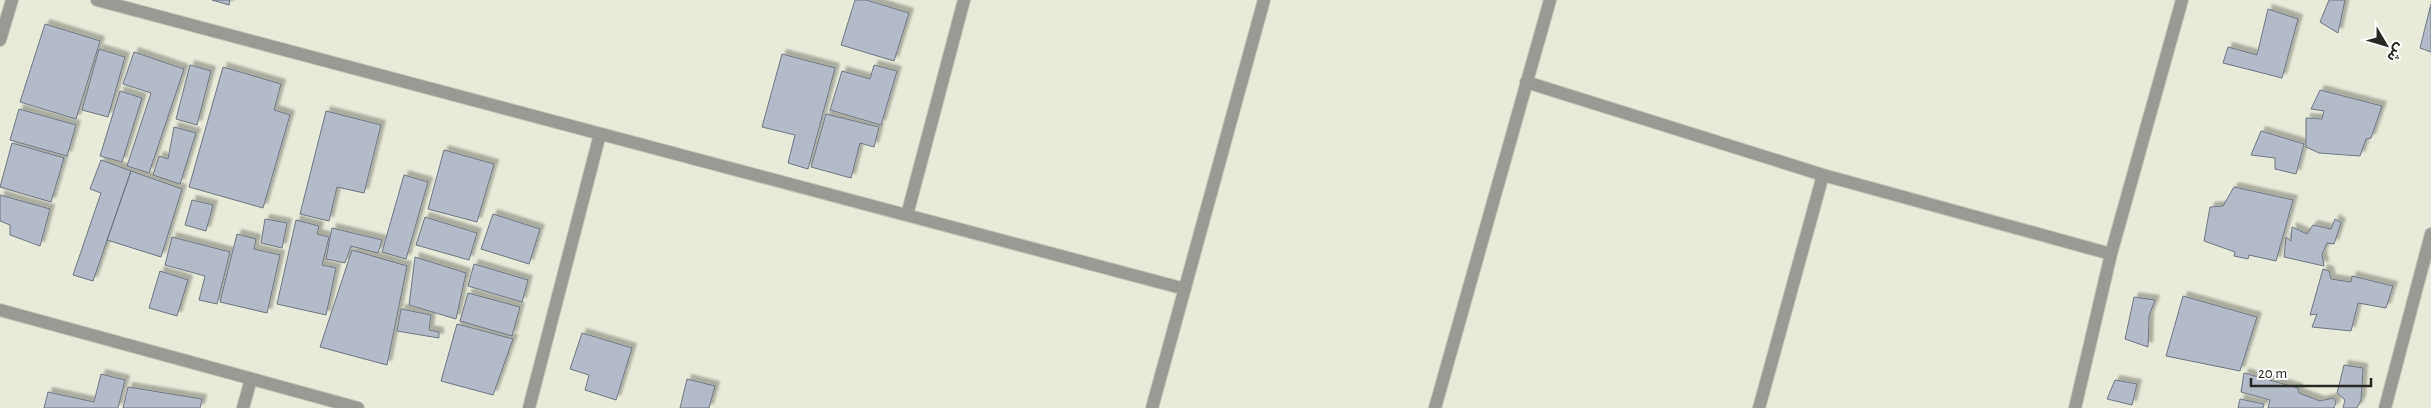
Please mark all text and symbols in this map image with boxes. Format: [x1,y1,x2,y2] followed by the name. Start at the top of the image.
[2361,20,2411,70] north arrow
[2384,41,2407,64] text: ش
[2251,356,2371,388] scale bar
[2258,366,2287,381] text: 20 m

